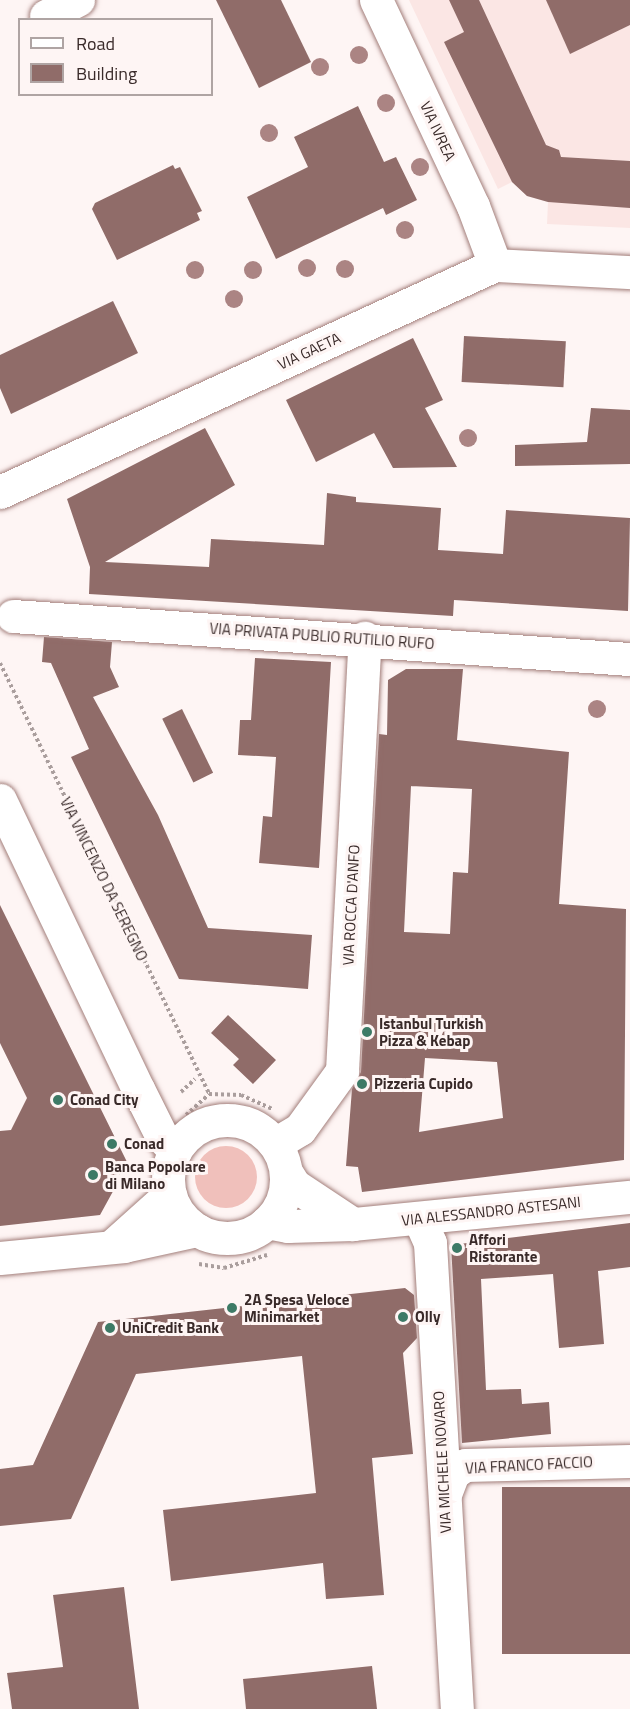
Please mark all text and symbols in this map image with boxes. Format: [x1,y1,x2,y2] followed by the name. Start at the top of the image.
[18,18,213,96] legend
[76,30,115,57] text: Road
[76,60,137,87] text: Building
[416,98,460,164] street label: VIA IVREA
[275,329,343,373] street label: VIA GAETA
[209,619,435,653] street label: VIA PRIVATA PUBLIO RUTILIO RUFO
[57,794,151,964] street label: VIA VINCENZO DA SEREGNO
[339,844,363,966] street label: VIA ROCCA D'ANFO
[379,1014,484,1049] place label: Istanbul Turkish Pizza & Kebap
[360,1025,374,1039] marker: Istanbul Turkish Pizza & Kebap
[374,1075,473,1093] place label: Pizzeria Cupido
[355,1077,369,1091] marker: Pizzeria Cupido
[70,1091,138,1109] place label: Conad City
[51,1093,65,1107] marker: Conad City
[124,1135,164,1153] place label: Conad
[105,1137,119,1151] marker: Conad
[105,1157,206,1192] place label: Banca Popolare di Milano
[86,1168,100,1182] marker: Banca Popolare di Milano
[400,1193,582,1229] street label: VIA ALESSANDRO ASTESANI
[469,1230,537,1265] place label: Affori Ristorante
[450,1241,464,1255] marker: Affori Ristorante
[244,1290,349,1325] place label: 2A Spesa Veloce Minimarket
[225,1301,239,1315] marker: 2A Spesa Veloce Minimarket
[415,1308,440,1326] place label: Olly
[396,1310,410,1324] marker: Olly
[122,1319,219,1337] place label: UniCredit Bank
[103,1321,117,1335] marker: UniCredit Bank
[429,1390,455,1534] street label: VIA MICHELE NOVARO
[465,1453,593,1477] street label: VIA FRANCO FACCIO

